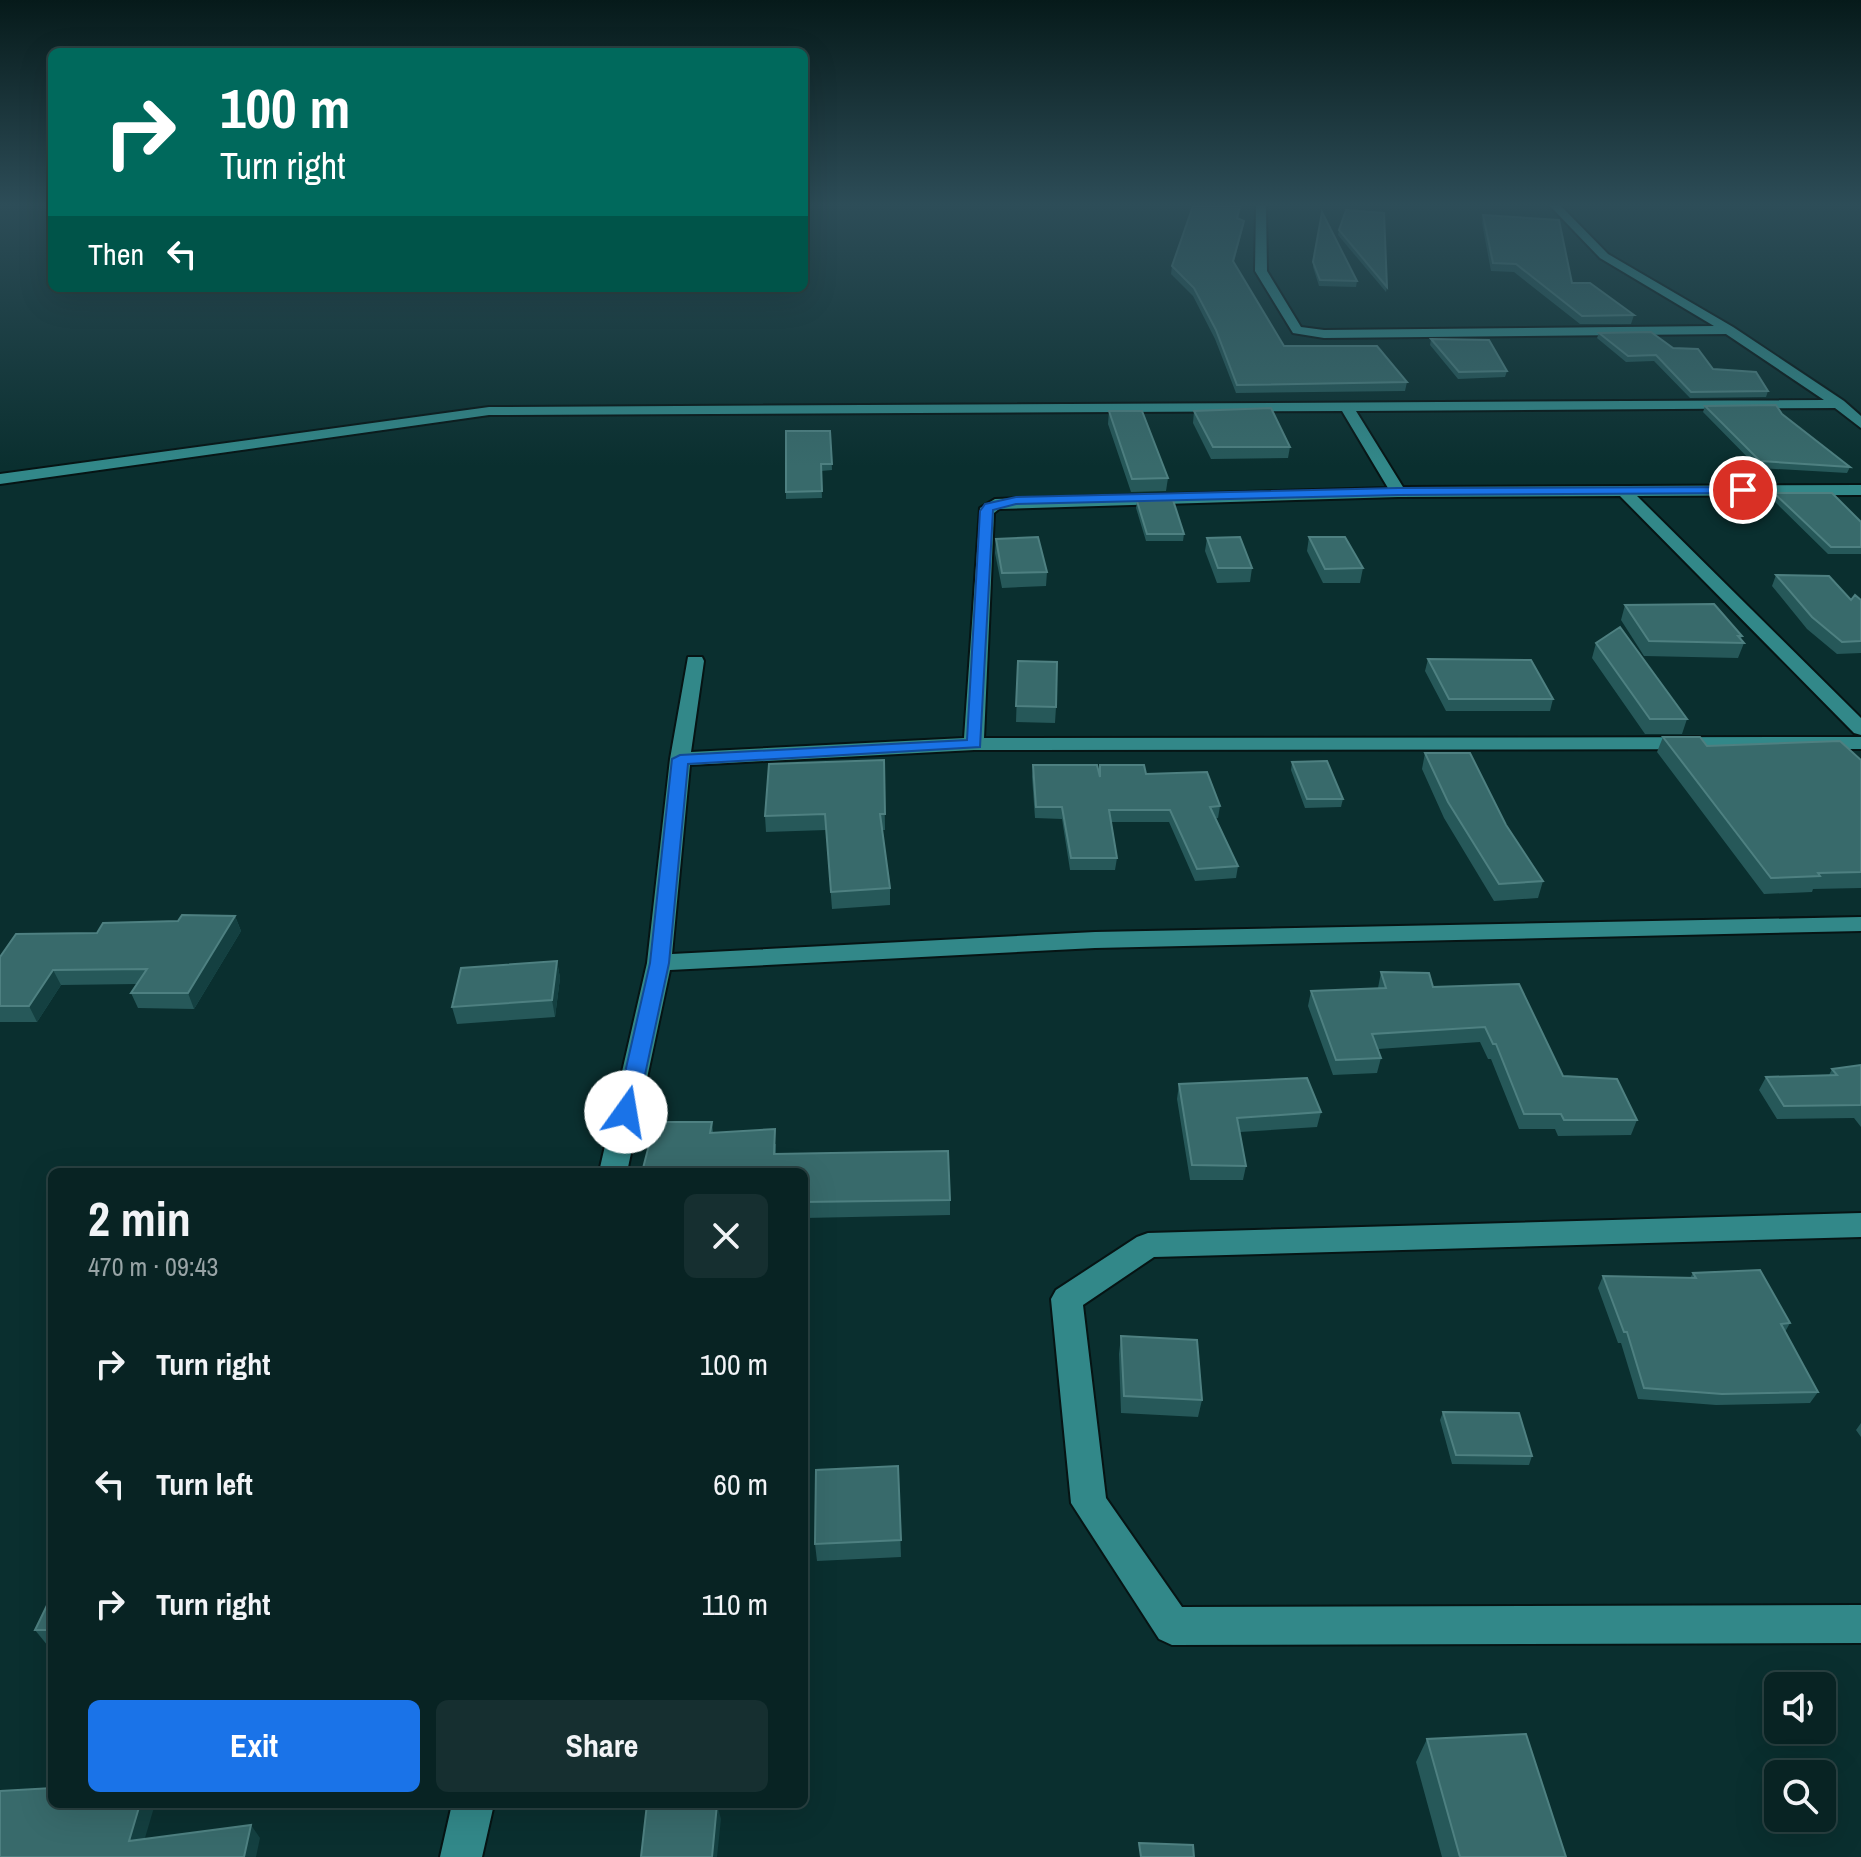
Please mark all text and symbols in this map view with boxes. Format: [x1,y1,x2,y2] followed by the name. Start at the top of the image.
[220,70,350,145] text: 100 m
[88,80,192,184] icon: right
[220,142,345,190] text: Turn right
[160,232,204,276] icon: left
[88,234,144,274] text: Then
[1709,456,1777,524] pin
[1721,468,1765,512] icon: arrive
[584,1070,668,1154] position arrow
[88,1186,191,1251] text: 2 min
[684,1194,768,1278] button: close
[88,1249,218,1284] text: 470 m · 09:43
[88,1342,132,1386] icon: right
[156,1344,270,1384] text: Turn right
[700,1344,768,1384] text: 100 m
[88,1462,132,1506] icon: left
[156,1464,253,1504] text: Turn left
[713,1464,768,1504] text: 60 m
[88,1582,132,1626] icon: right
[156,1584,270,1624] text: Turn right
[701,1584,768,1624] text: 110 m
[1764,1672,1836,1832] map controls
[1764,1672,1836,1744] button: sound
[88,1700,420,1792] button: Exit
[436,1700,768,1792] button: Share
[1764,1760,1836,1832] button: search

